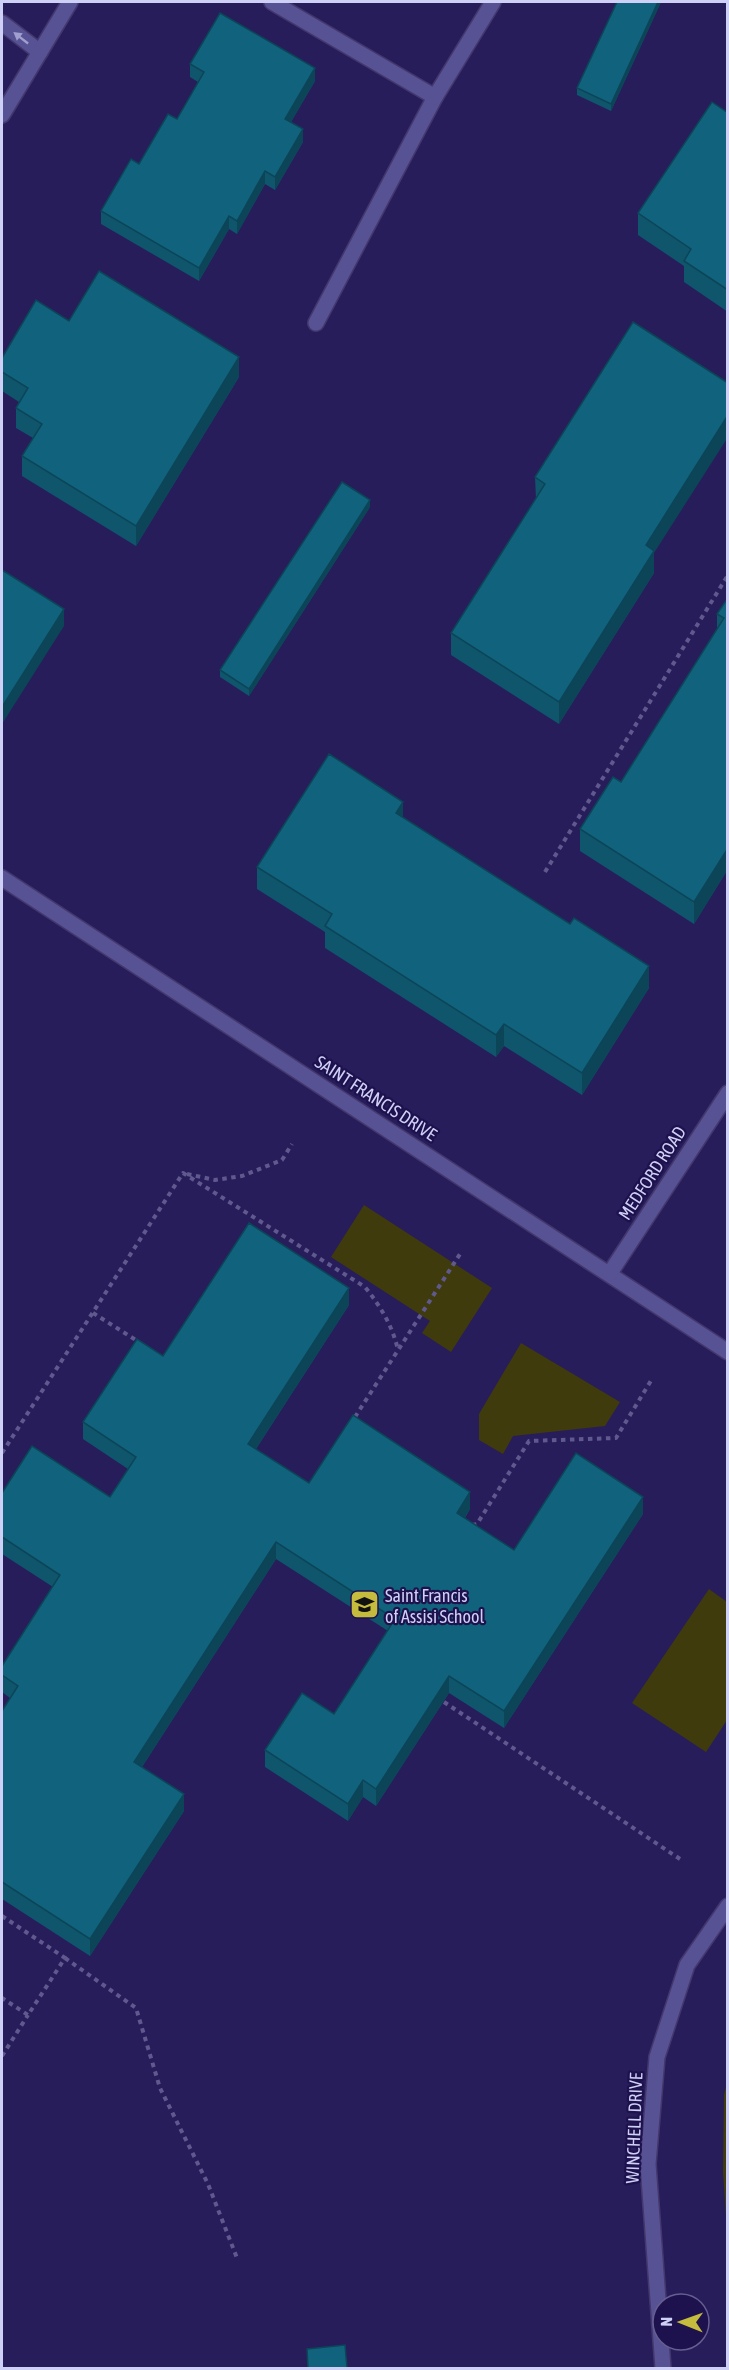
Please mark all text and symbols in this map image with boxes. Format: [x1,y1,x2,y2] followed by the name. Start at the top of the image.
[13,32,28,44] one-way arrow
[311,1051,441,1145] street label: SAINT FRANCIS DRIVE
[614,1122,690,1224] street label: MEDFORD ROAD
[385,1585,484,1627] place label: Saint Francis of Assisi School
[348,1589,380,1621] school or university icon: Saint Francis of Assisi School
[622,2072,646,2184] street label: WINCHELL DRIVE
[651,2292,711,2352] north arrow
[657,2317,675,2327] text: N

